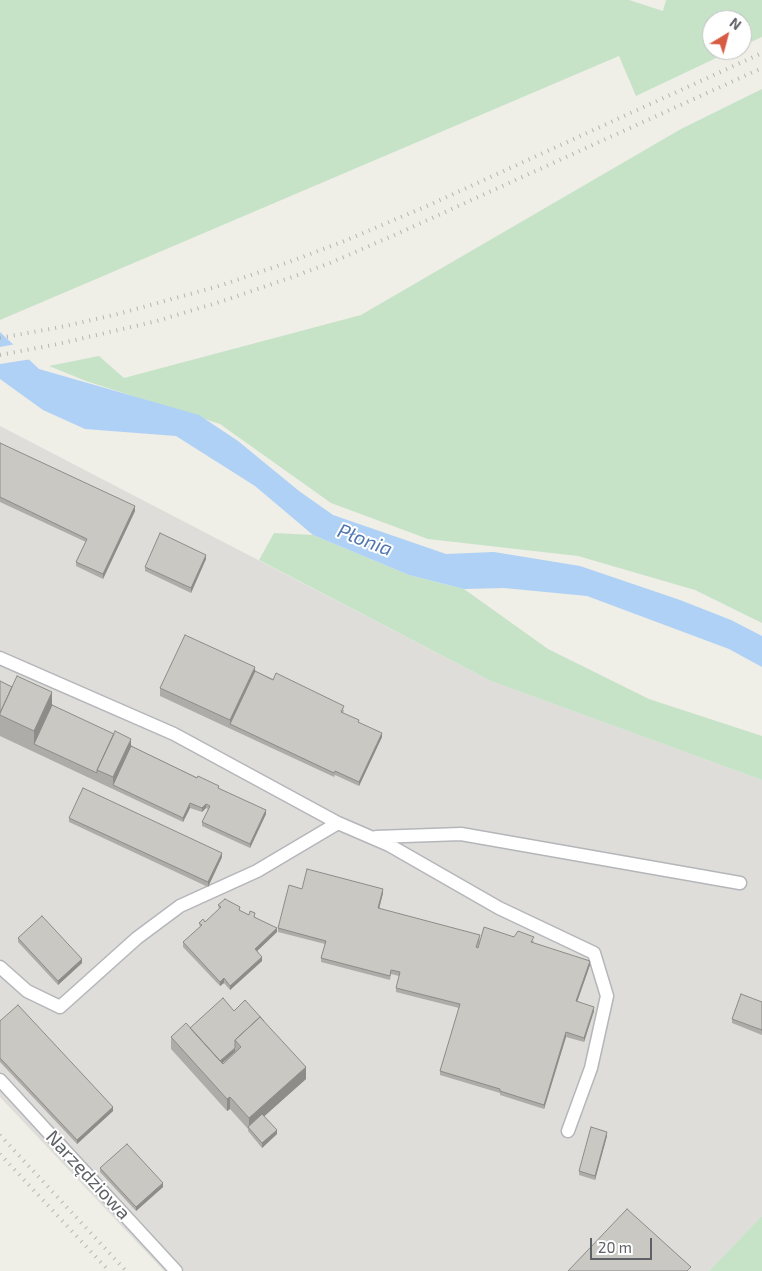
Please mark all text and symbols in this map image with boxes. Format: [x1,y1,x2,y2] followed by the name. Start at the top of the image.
[702,10,752,60] north arrow
[727,14,745,33] text: N
[334,519,396,561] water label: Płonia
[41,1126,135,1224] street label: Narzędziowa
[592,1228,654,1260] scale bar
[598,1238,632,1256] text: 20 m

